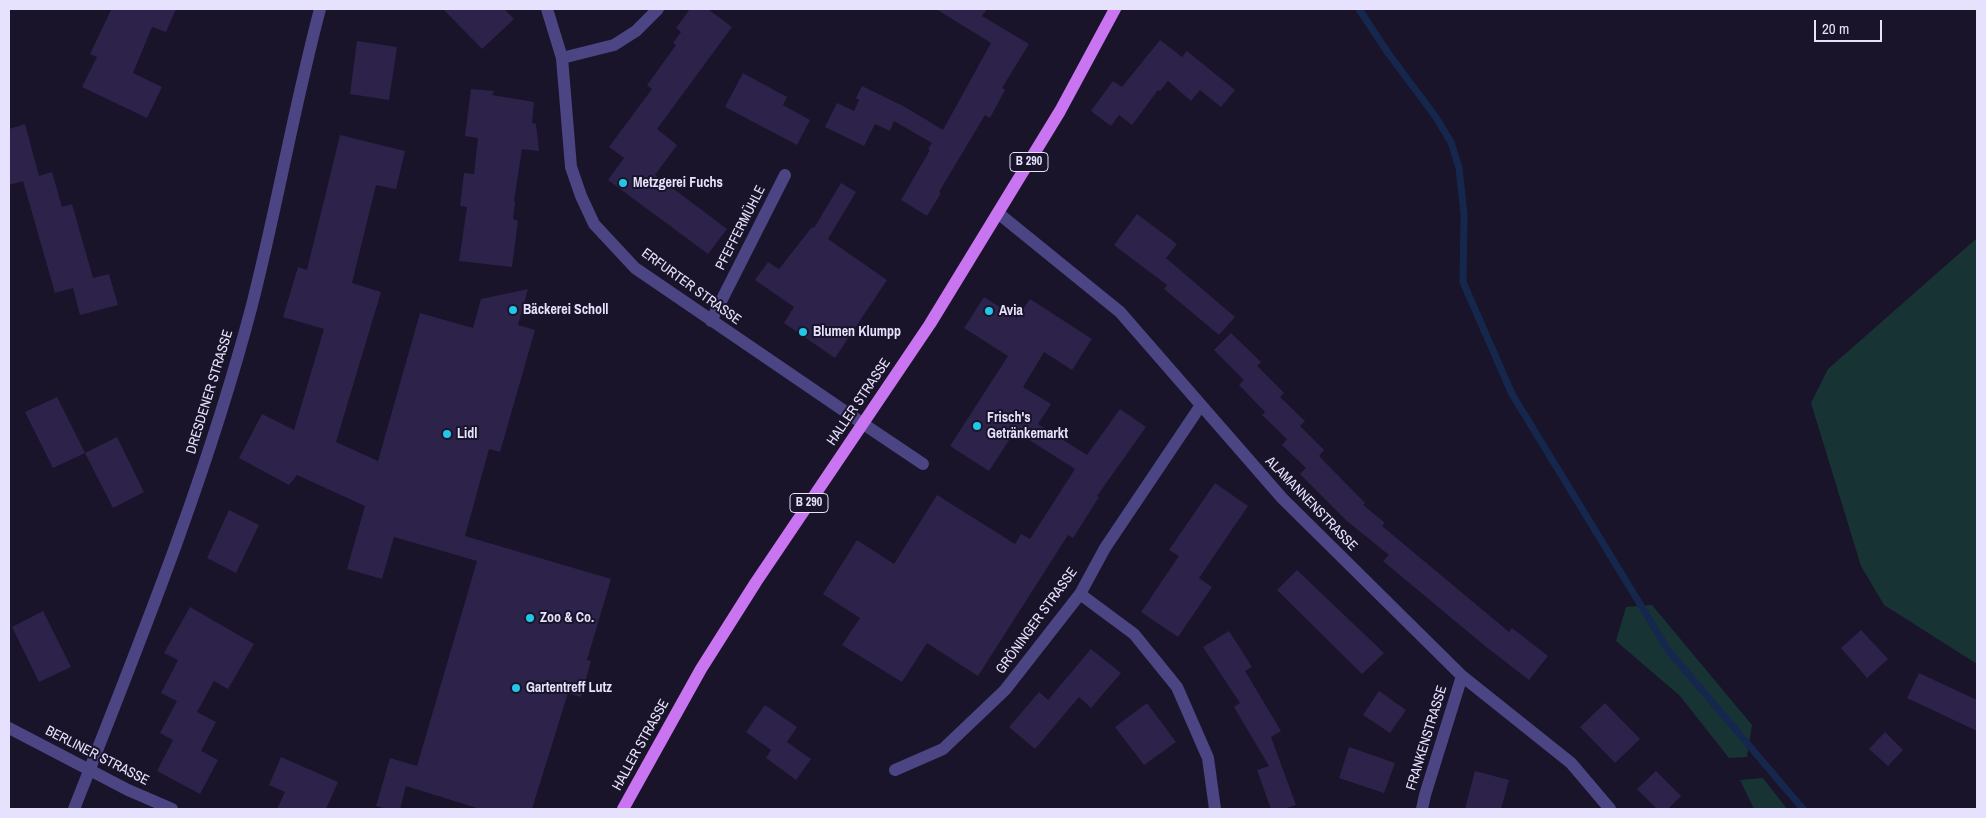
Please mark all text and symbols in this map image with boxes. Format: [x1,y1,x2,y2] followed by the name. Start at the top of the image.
[1816,10,1884,42] scale bar
[1822,18,1849,39] text: 20 m
[1010,152,1048,172] road number: B 290
[633,175,723,191] place label: Metzgerei Fuchs
[617,177,629,189] marker: Metzgerei Fuchs
[713,183,769,273] street label: PFEFFERMÜHLE
[638,245,744,329] street label: ERFURTER STRASSE
[523,302,609,318] place label: Bäckerei Scholl
[999,303,1023,319] place label: Avia
[507,304,519,316] marker: Bäckerei Scholl
[983,305,995,317] marker: Avia
[813,324,901,340] place label: Blumen Klumpp
[797,326,809,338] marker: Blumen Klumpp
[183,328,237,456] street label: DRESDENER STRASSE
[824,355,894,449] street label: HALLER STRASSE
[987,410,1068,442] place label: Frisch's Getränkemarkt
[971,420,983,432] marker: Frisch's Getränkemarkt
[457,426,477,442] place label: Lidl
[441,428,453,440] marker: Lidl
[1262,453,1360,555] street label: ALAMANNENSTRASSE
[790,493,828,512] road number: B 290
[993,564,1081,678] street label: GRÖNINGER STRASSE
[540,610,594,626] place label: Zoo & Co.
[524,612,536,624] marker: Zoo & Co.
[526,680,612,696] place label: Gartentreff Lutz
[510,682,522,694] marker: Gartentreff Lutz
[1403,684,1451,792] street label: FRANKENSTRASSE
[609,697,673,793] street label: HALLER STRASSE
[42,723,152,789] street label: BERLINER STRASSE

